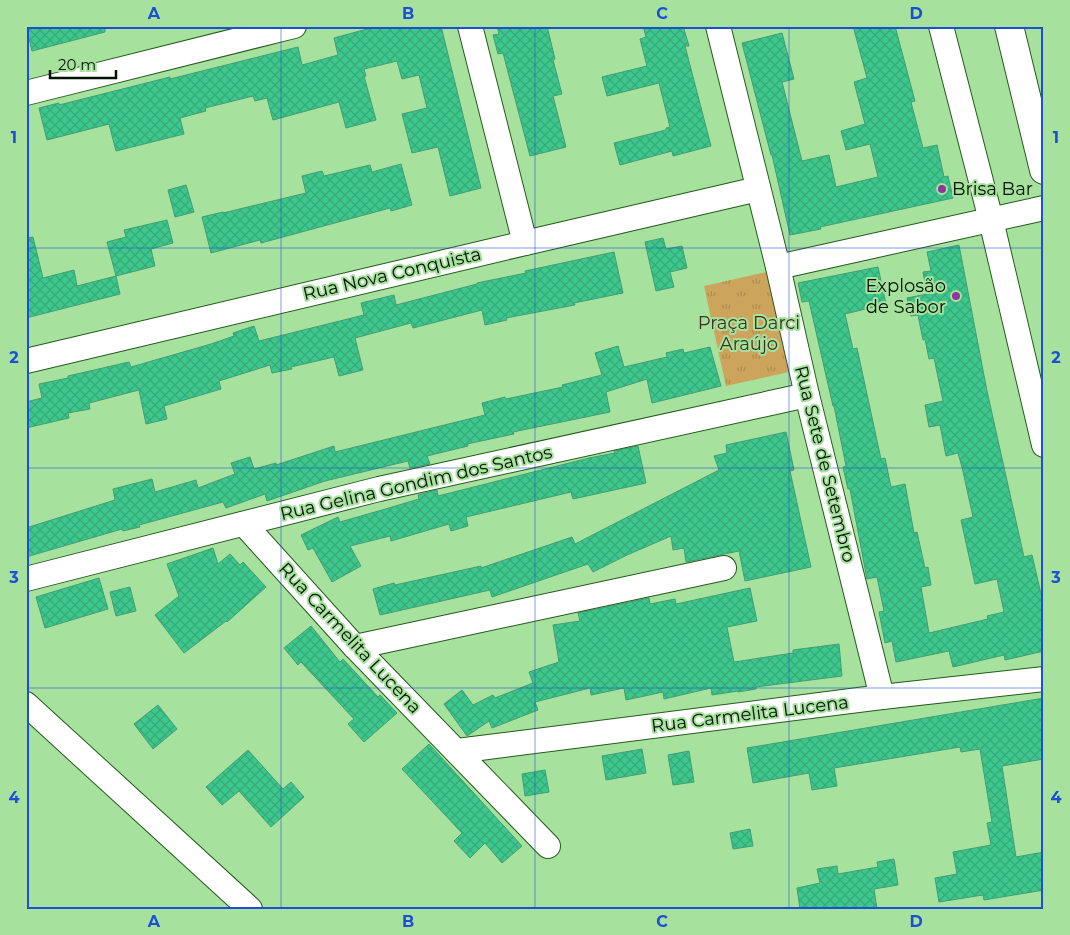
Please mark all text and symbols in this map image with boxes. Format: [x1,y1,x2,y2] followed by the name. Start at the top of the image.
[147,4,161,23] text: A
[402,4,414,23] text: B
[656,4,668,23] text: C
[909,4,923,23] text: D
[50,48,116,80] scale bar
[58,55,96,74] text: 20 m
[11,128,17,147] text: 1
[1053,128,1059,147] text: 1
[952,178,1033,200] place label: Brisa Bar
[936,183,948,195] marker: Brisa Bar
[301,243,483,305] street label: Rua Nova Conquista
[866,275,946,318] place label: Explosão de Sabor
[950,290,962,302] marker: Explosão de Sabor
[698,312,800,355] park label: Praça Darci Araújo
[9,348,19,367] text: 2
[1051,348,1061,367] text: 2
[790,363,860,565] street label: Rua Sete de Setembro
[278,441,554,525] street label: Rua Gelina Gondim dos Santos
[274,558,426,718] street label: Rua Carmelita Lucena
[8,568,19,587] text: 3
[1050,568,1061,587] text: 3
[650,691,850,737] street label: Rua Carmelita Lucena
[8,788,20,807] text: 4
[1050,788,1062,807] text: 4
[147,912,161,931] text: A
[402,912,414,931] text: B
[656,912,668,931] text: C
[909,912,923,931] text: D

